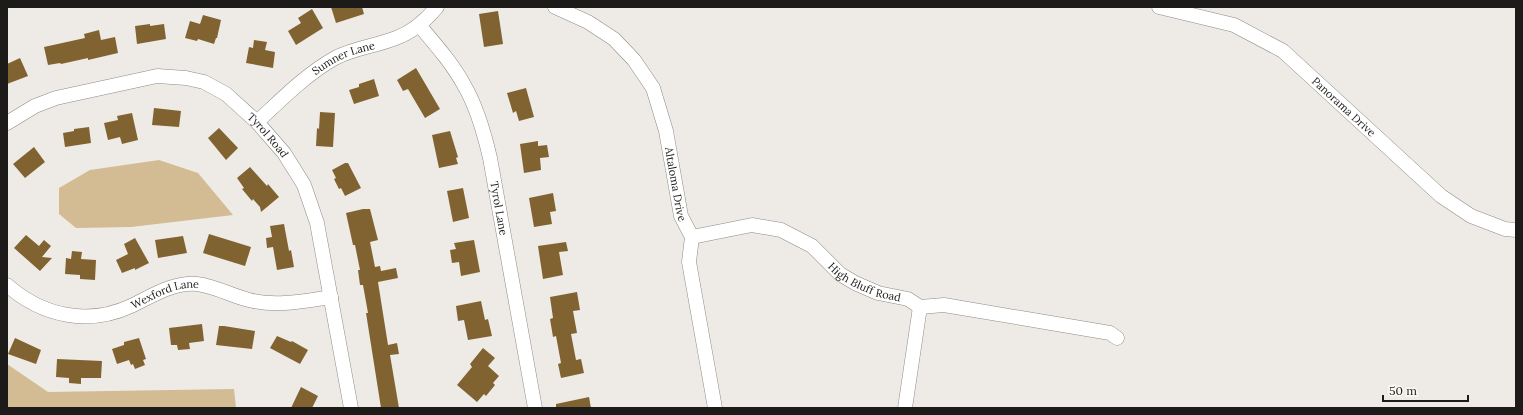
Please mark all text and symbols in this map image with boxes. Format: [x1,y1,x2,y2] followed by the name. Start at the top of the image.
[309,38,376,78] street label: Sumner Lane
[1309,74,1379,140] street label: Panorama Drive
[244,110,292,160] street label: Tyrol Road
[662,145,690,224] street label: Altaloma Drive
[487,180,511,237] street label: Tyrol Lane
[825,259,903,305] street label: High Bluff Road
[129,277,199,312] street label: Wexford Lane
[1383,377,1468,403] scale bar
[1389,383,1417,398] text: 50 m

